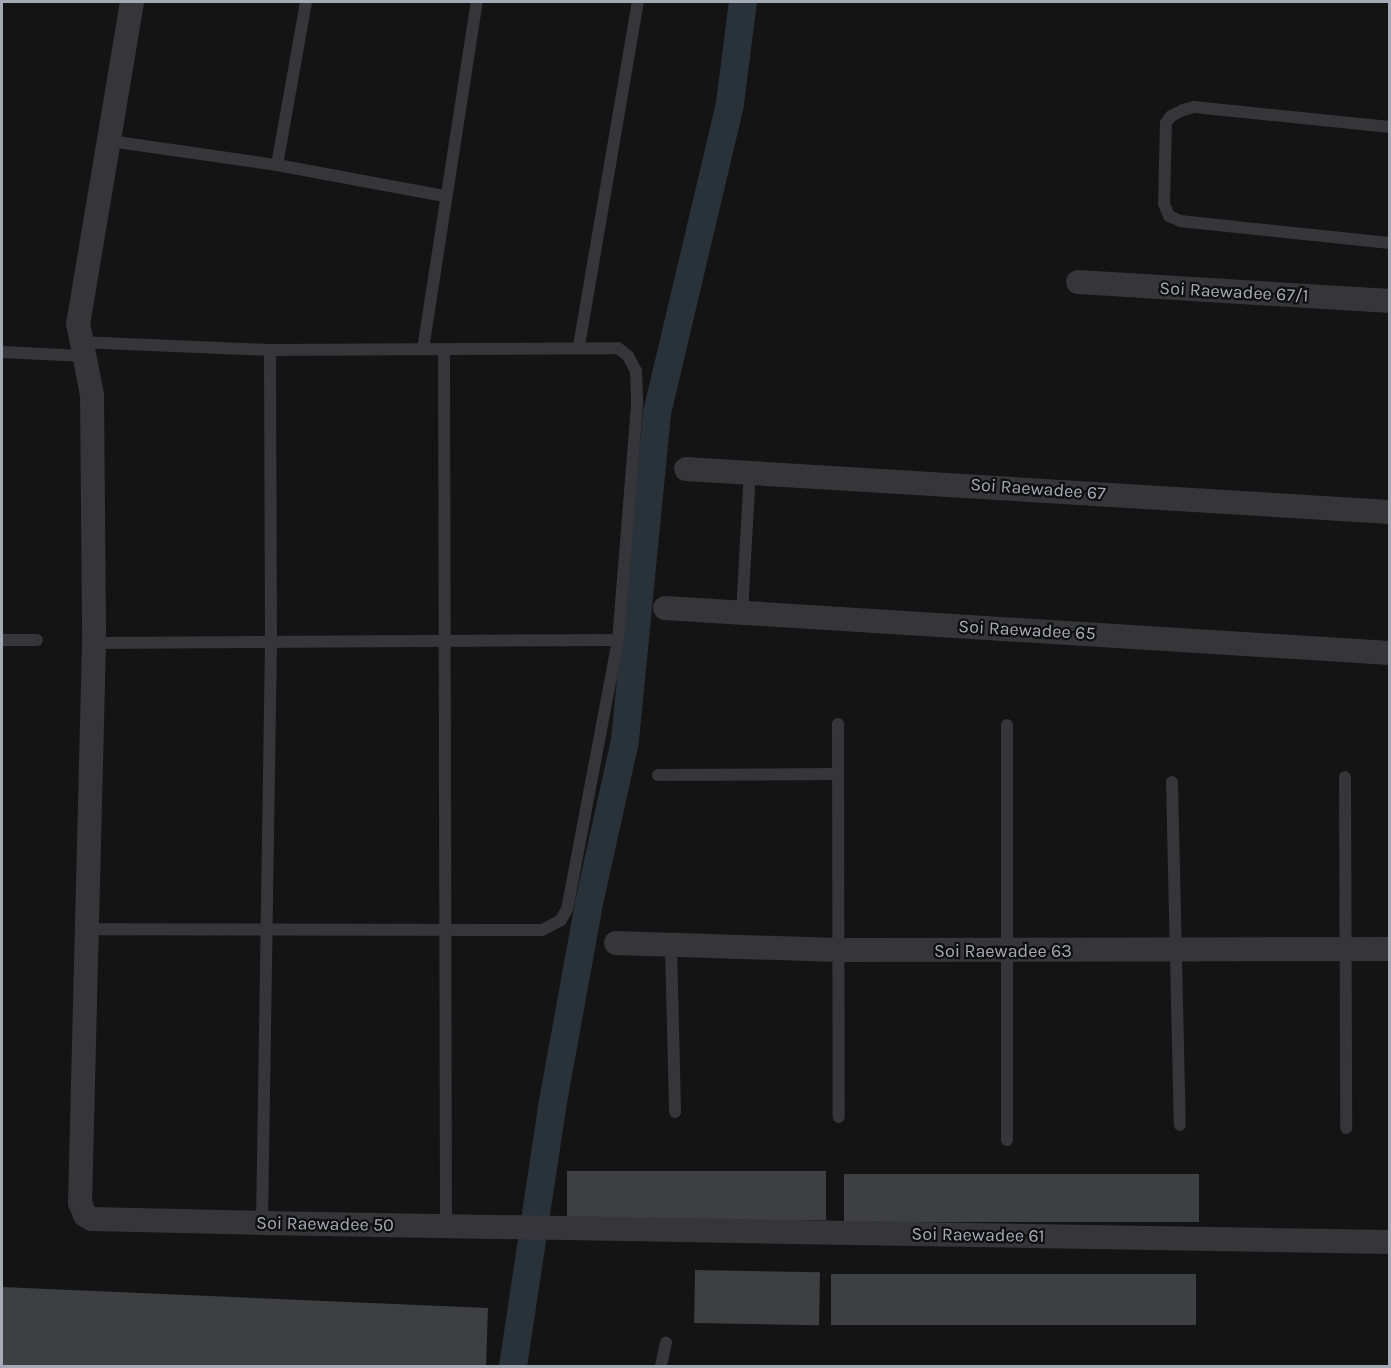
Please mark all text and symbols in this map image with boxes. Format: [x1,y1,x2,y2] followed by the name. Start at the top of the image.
[1159,277,1309,307] street label: Soi Raewadee 67/1
[970,473,1106,505] street label: Soi Raewadee 67
[958,616,1096,644] street label: Soi Raewadee 65
[934,940,1072,962] street label: Soi Raewadee 63
[256,1212,394,1236] street label: Soi Raewadee 50
[911,1223,1045,1247] street label: Soi Raewadee 61

